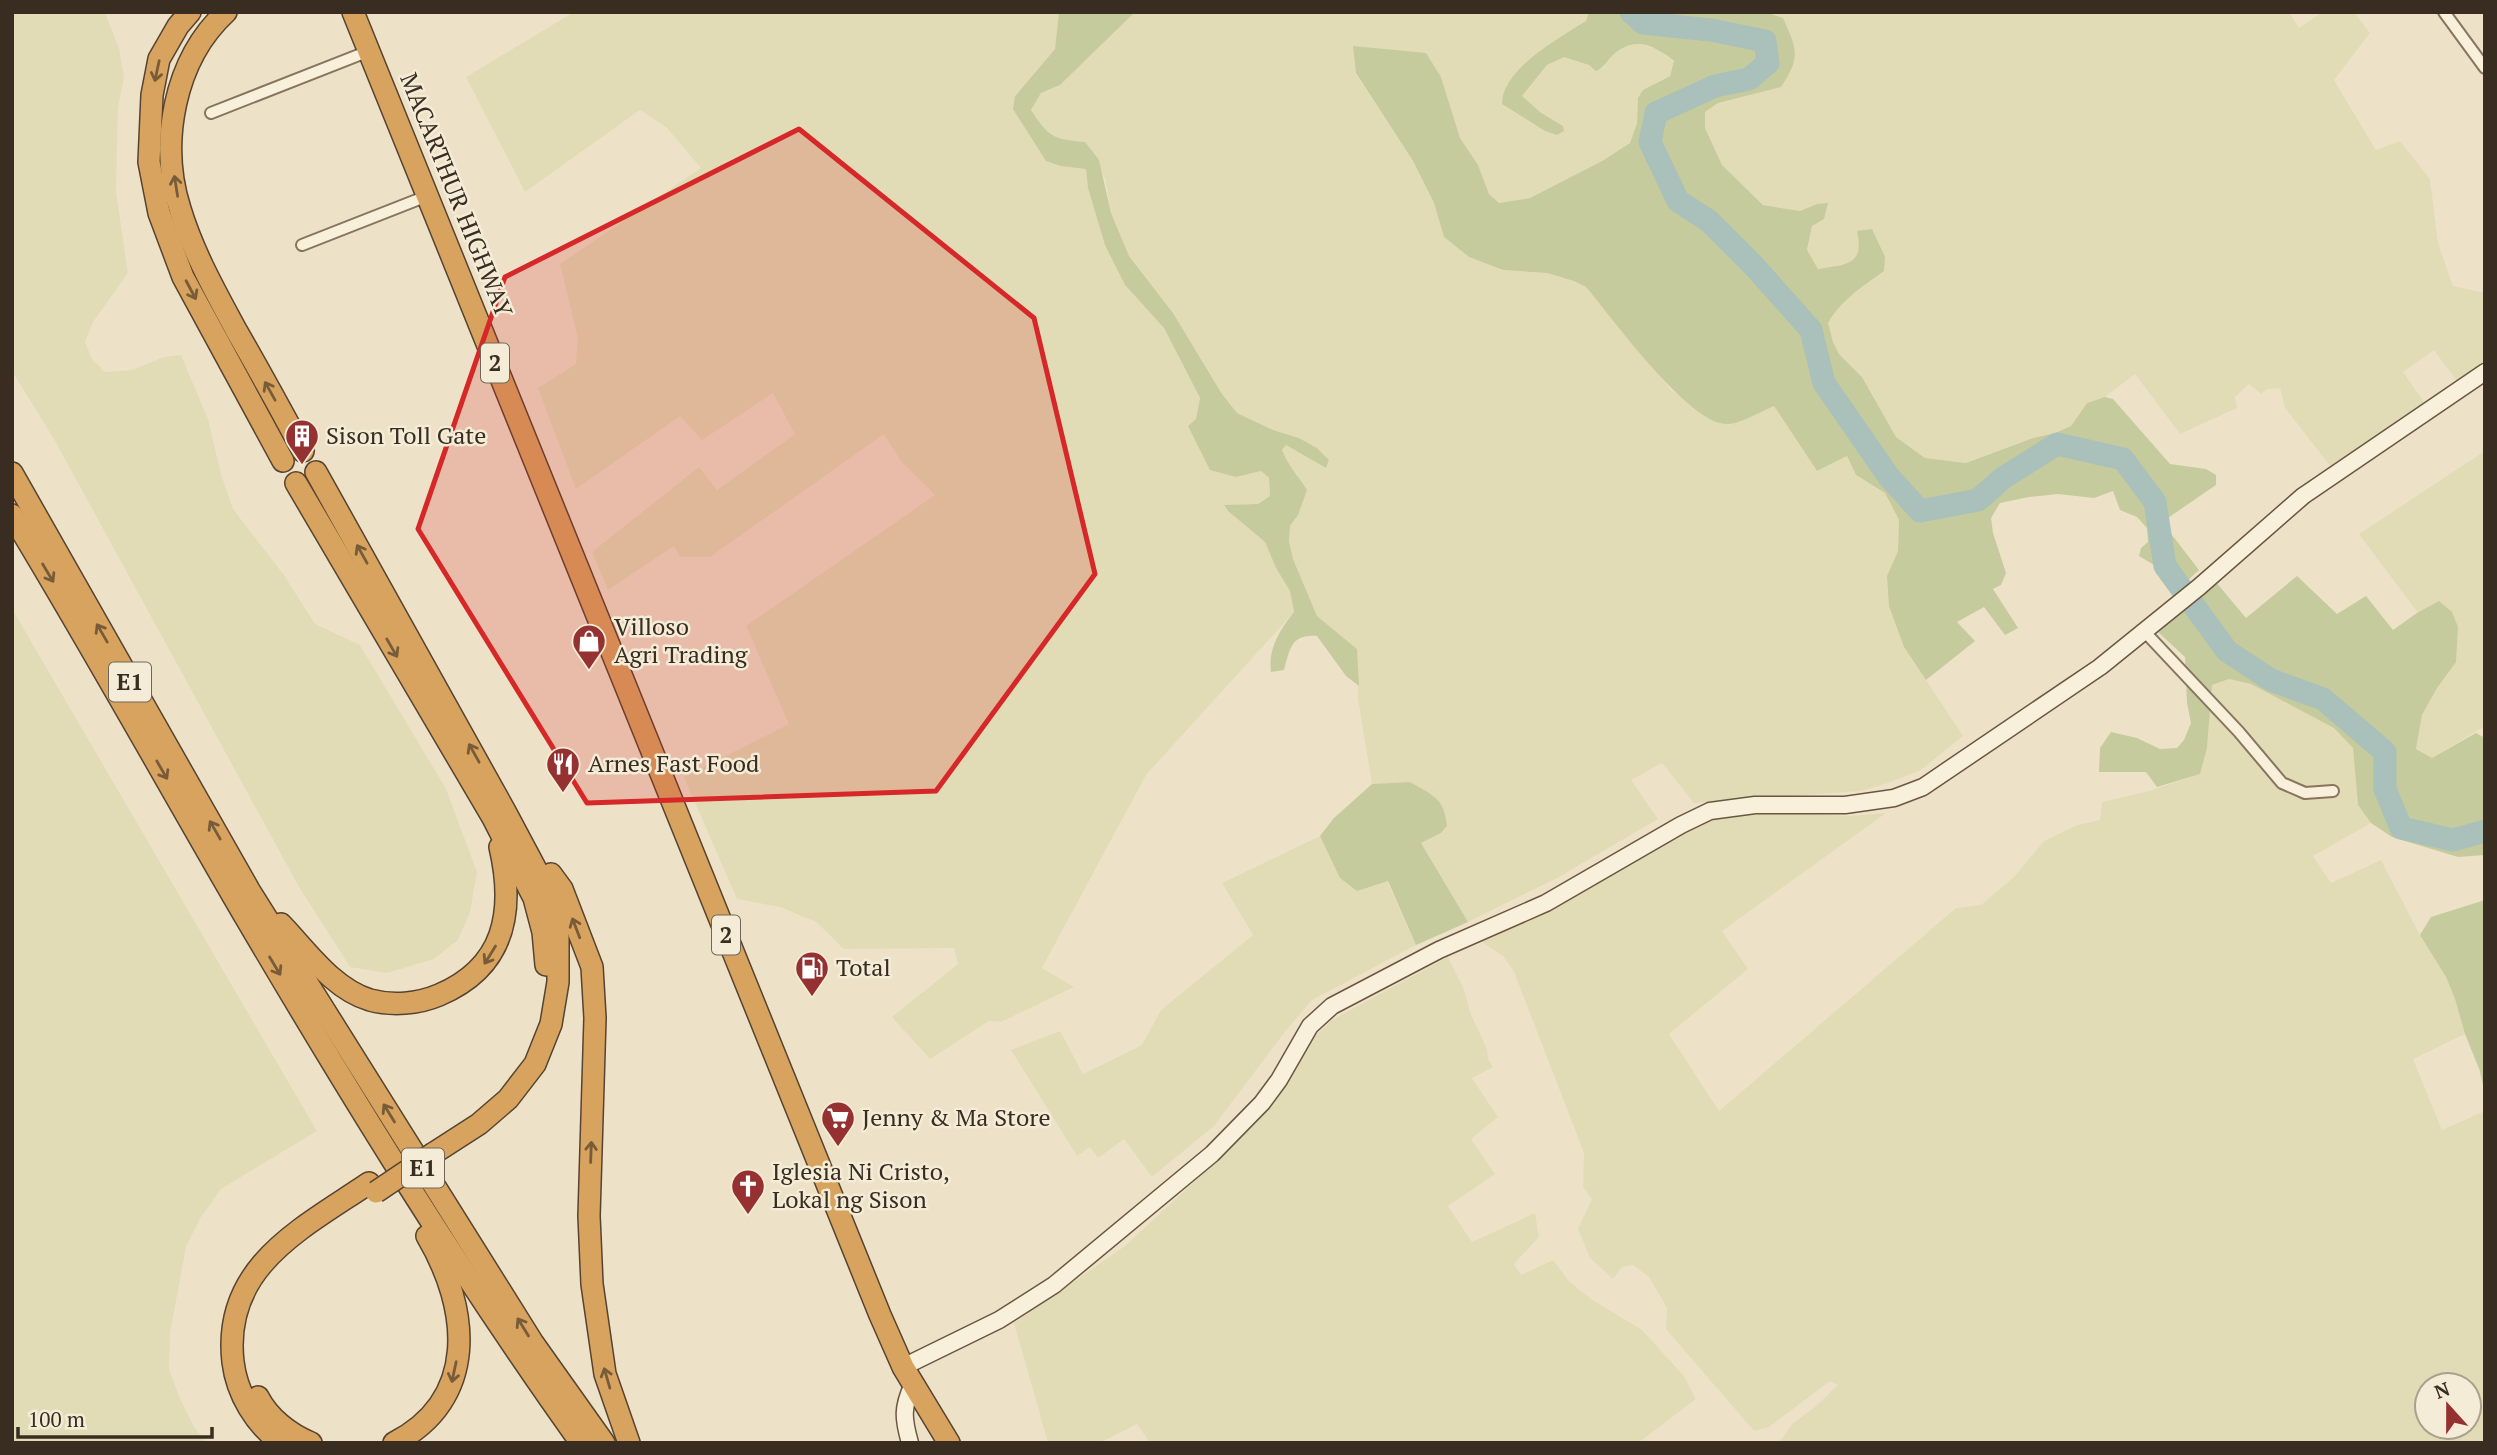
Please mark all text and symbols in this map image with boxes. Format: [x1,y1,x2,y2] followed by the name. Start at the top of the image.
[149,59,163,82] one-way arrow
[393,68,521,322] street label: MACARTHUR HIGHWAY
[169,175,182,198] one-way arrow
[184,280,198,300] one-way arrow
[481,344,509,382] road number: 2
[263,381,276,402] one-way arrow
[283,417,321,466] building icon: Sison Toll Gate
[326,419,486,451] place label: Sison Toll Gate
[355,545,369,565] one-way arrow
[41,563,55,583] one-way arrow
[614,610,748,670] place label: Villoso Agri Trading
[570,622,608,671] shop icon: Villoso Agri Trading
[95,623,109,643] one-way arrow
[385,637,399,657] one-way arrow
[109,662,151,702] road number: E1
[467,743,481,763] one-way arrow
[544,745,582,794] restaurant icon: Arnes Fast Food
[588,747,759,779] place label: Arnes Fast Food
[155,760,169,780] one-way arrow
[208,821,222,841] one-way arrow
[712,916,740,954] road number: 2
[569,917,582,939] one-way arrow
[482,945,497,964] one-way arrow
[793,949,831,998] fuel station icon: Total
[836,951,891,983] place label: Total
[268,956,282,976] one-way arrow
[819,1099,857,1148] supermarket icon: Jenny & Ma Store
[862,1101,1051,1133] place label: Jenny & Ma Store
[381,1104,395,1124] one-way arrow
[584,1141,598,1164] one-way arrow
[402,1148,444,1188] road number: E1
[772,1155,950,1215] place label: Iglesia Ni Cristo, Lokal ng Sison
[729,1167,767,1216] church icon: Iglesia Ni Cristo, Lokal ng Sison
[515,1317,529,1337] one-way arrow
[446,1360,460,1383] one-way arrow
[600,1367,613,1389] one-way arrow
[2413,1371,2483,1441] north arrow
[2431,1375,2453,1404] text: N
[18,1396,212,1440] scale bar
[28,1405,85,1433] text: 100 m

